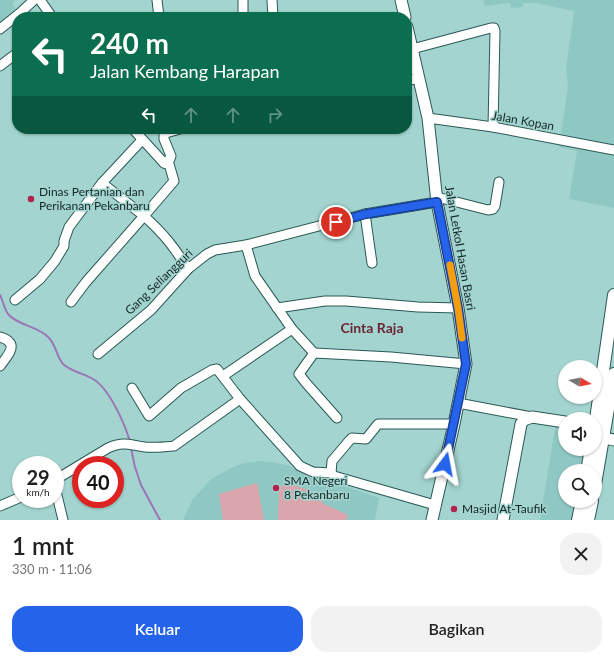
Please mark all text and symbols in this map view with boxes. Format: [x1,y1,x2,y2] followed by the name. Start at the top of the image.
[90,26,169,60] text: 240 m
[24,28,76,80] icon: left
[90,60,279,82] text: Jalan Kembang Harapan
[138,104,160,126] icon: left
[180,104,202,126] icon: ahead
[222,104,244,126] icon: ahead
[264,104,286,126] icon: right
[491,108,555,133] street label: Jalan Kopan
[39,184,150,213] place label: Dinas Pertanian dan Perikanan Pekanbaru
[442,185,479,311] street label: Jalan Letkol Hasan Basri
[26,194,36,204] marker: Dinas Pertanian dan Perikanan Pekanbaru
[319,205,353,239] pin
[325,211,347,233] icon: arrive
[122,246,196,318] street label: Gang Seliangguri
[341,319,404,336] district label: Cinta Raja
[558,360,602,404] north arrow
[558,360,602,508] map controls
[558,412,602,456] button: sound
[424,443,466,485] position arrow
[72,456,124,508] speed limit sign: 40
[558,464,602,508] button: search
[26,465,50,489] text: 29
[284,473,350,502] place label: SMA Negeri 8 Pekanbaru
[271,483,281,493] marker: SMA Negeri 8 Pekanbaru
[26,486,50,498] text: km/h
[462,501,547,516] place label: Masjid At-Taufik
[449,504,459,514] marker: Masjid At-Taufik
[12,531,74,560] text: 1 mnt
[560,533,602,575] button: close
[12,561,92,577] text: 330 m · 11:06
[12,606,303,652] button: Keluar
[311,606,602,652] button: Bagikan

